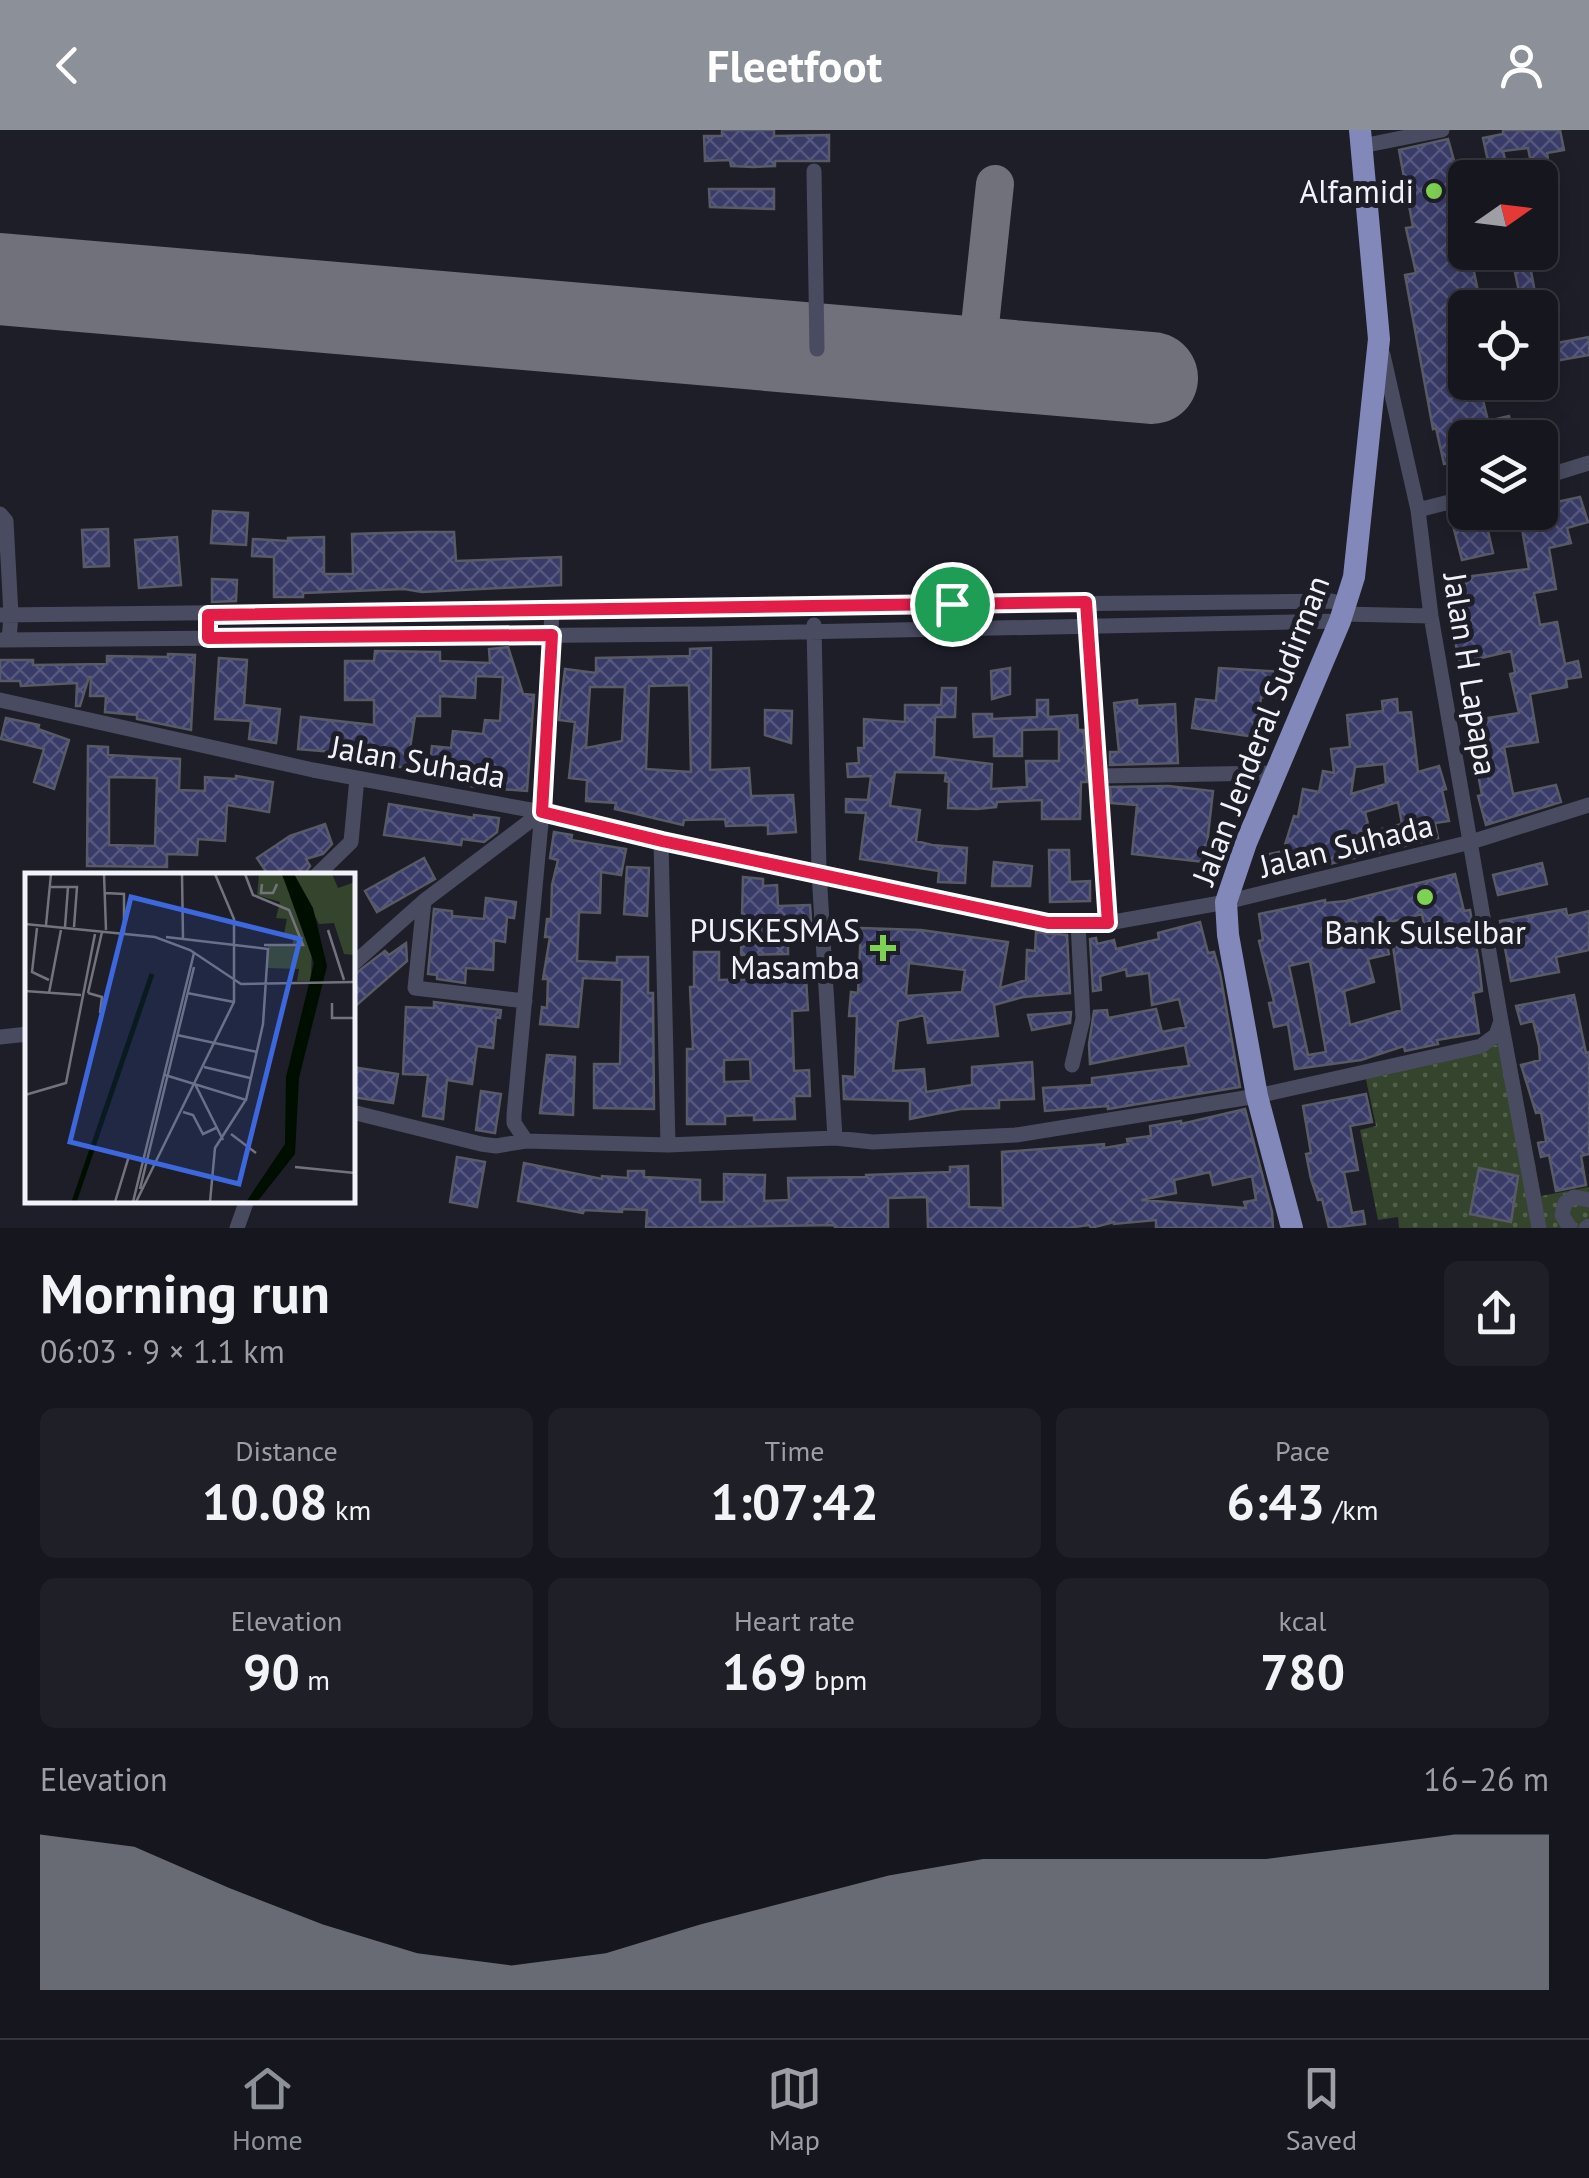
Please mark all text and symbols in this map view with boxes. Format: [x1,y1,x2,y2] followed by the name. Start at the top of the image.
[707,36,882,94] text: Fleetfoot
[40,38,95,93] icon: back
[1494,38,1549,93] icon: person
[1448,160,1558,270] north arrow
[1448,160,1558,530] map controls
[1300,170,1414,212] place label: Alfamidi
[1423,180,1445,202] marker: Alfamidi
[1448,290,1558,400] button: locate
[1448,420,1558,530] button: layers
[910,562,995,647] pin
[1434,568,1508,778] street label: Jalan H Lapapa
[1181,569,1338,892] street label: Jalan Jenderal Sudirman
[925,577,980,632] icon: arrive
[325,725,509,797] street label: Jalan Suhada
[1253,803,1437,887] street label: Jalan Suhada
[25,873,355,1203] inset map
[1414,886,1436,908] marker: Bank Sulselbar
[690,909,860,988] place label: PUSKESMAS Masamba
[1324,911,1526,953] place label: Bank Sulselbar
[870,935,896,961] marker: PUSKESMAS Masamba
[40,1257,330,1328] text: Morning run
[1444,1261,1549,1366] button: share
[40,1330,285,1372] text: 06:03 · 9 × 1.1 km
[235,1432,338,1469] text: Distance
[764,1432,825,1469] text: Time
[1275,1432,1330,1469] text: Pace
[202,1469,328,1534] text: 10.08
[710,1469,879,1534] text: 1:07:42
[1226,1469,1325,1534] text: 6:43
[328,1491,371,1528] text: km
[1325,1491,1379,1528] text: /km
[231,1602,342,1639] text: Elevation
[734,1602,855,1639] text: Heart rate
[1279,1602,1326,1639] text: kcal
[243,1639,300,1704] text: 90
[722,1639,807,1704] text: 169
[1260,1639,1345,1704] text: 780
[300,1661,330,1698] text: m
[807,1661,867,1698] text: bpm
[40,1758,167,1800] text: Elevation
[1424,1758,1549,1800] text: 16–26 m
[232,2061,303,2158] tab: Home
[767,2061,822,2158] tab: Map
[1286,2061,1357,2158] tab: Saved

